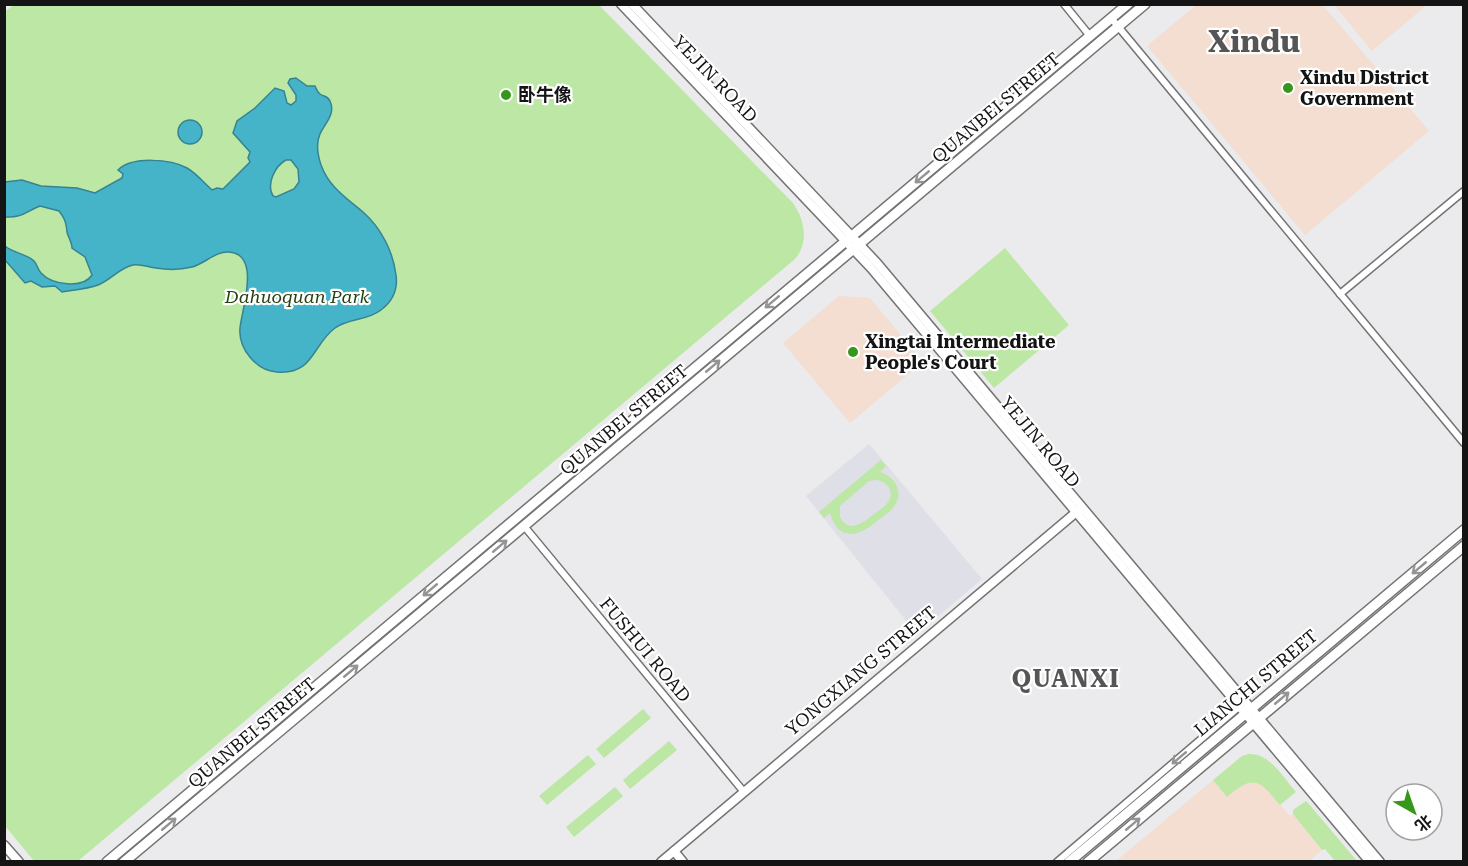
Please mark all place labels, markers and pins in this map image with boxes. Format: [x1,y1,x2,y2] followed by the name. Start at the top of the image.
[1300,67,1429,109] place label: Xindu District Government
[1281,81,1295,95] marker: Xindu District Government
[518,84,572,105] place label: 卧牛像
[499,88,513,102] marker: 卧牛像
[865,331,1056,373] place label: Xingtai Intermediate People's Court
[846,345,860,359] marker: Xingtai Intermediate People's Court

